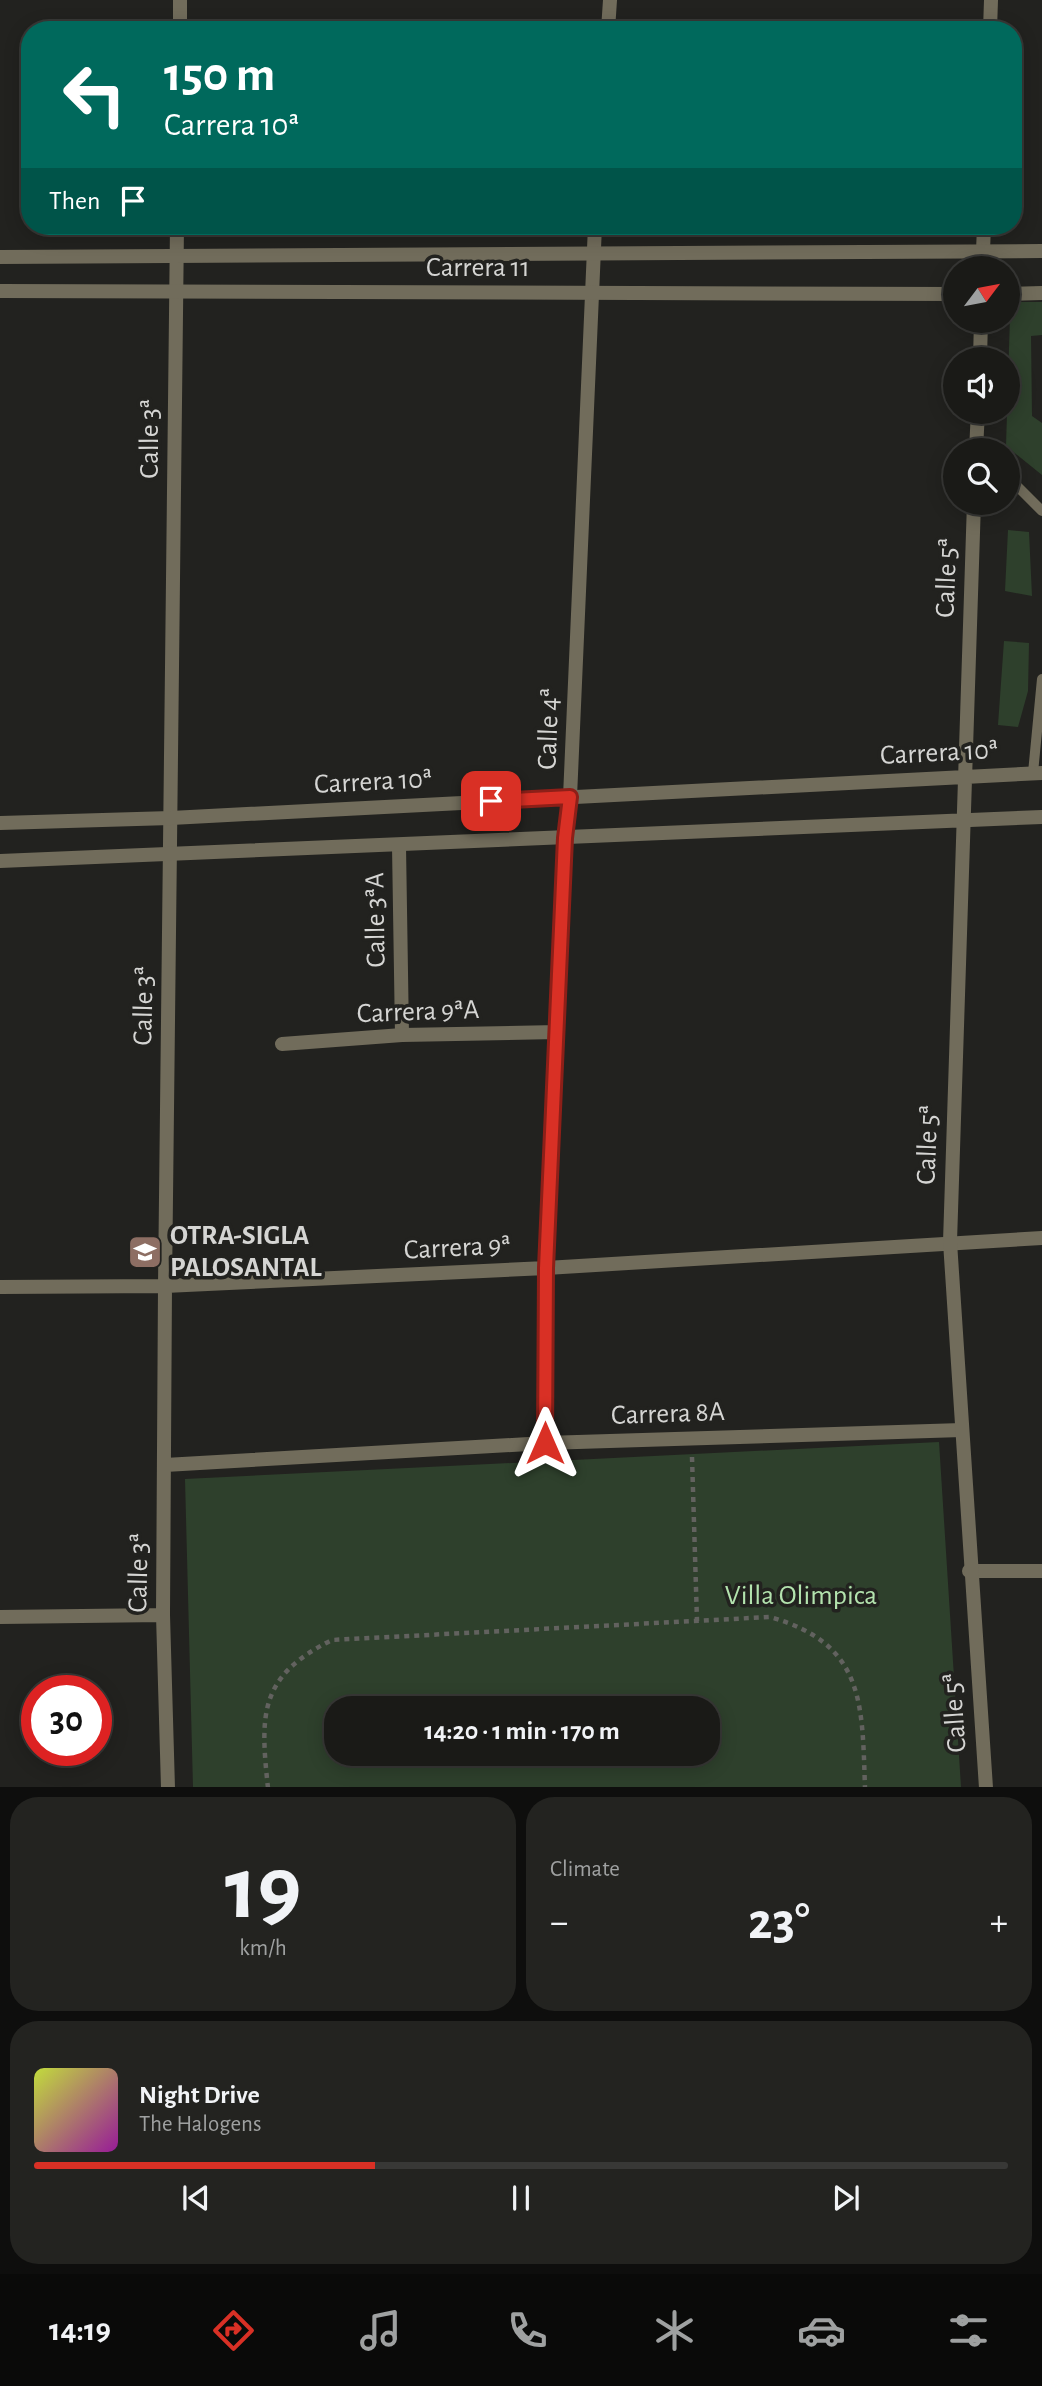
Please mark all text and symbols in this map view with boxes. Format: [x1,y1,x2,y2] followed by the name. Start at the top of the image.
[49,49,140,140] icon: left
[164,51,275,100] text: 150 m
[164,109,299,141] text: Carrera 10ª
[114,182,152,220] icon: arrive
[49,188,100,214] text: Then
[426,254,530,282] street label: Carrera 11
[943,256,1020,332] north arrow
[943,256,1020,515] map controls
[943,347,1020,424] button: sound
[136,399,164,479] street label: Calle 3ª
[943,438,1020,515] button: search
[932,538,962,618] street label: Calle 5ª
[534,688,564,770] street label: Calle 4ª
[879,736,999,770] street label: Carrera 10ª
[313,765,433,799] street label: Carrera 10ª
[461,771,521,831] pin
[472,782,510,820] icon: arrive
[361,872,391,968] street label: Calle 3ªA
[129,966,159,1046] street label: Calle 3ª
[356,996,480,1028] street label: Carrera 9ªA
[913,1105,943,1185] street label: Calle 5ª
[170,1222,322,1282] place label: OTRA-SIGLA PALOSANTAL
[403,1231,511,1265] street label: Carrera 9ª
[126,1233,164,1271] school or university icon: OTRA-SIGLA PALOSANTAL
[611,1398,725,1430] street label: Carrera 8A
[508,1406,582,1480] position arrow
[124,1533,154,1613] street label: Calle 3ª
[725,1582,877,1610] park label: Villa Olimpica
[938,1672,972,1754] street label: Calle 5ª
[21,1675,112,1766] speed limit sign: 30
[424,1718,620,1744] text: 14:20 · 1 min · 170 m
[225,1844,301,1935] text: 19
[550,1858,620,1881] text: Climate
[748,1896,810,1948] text: 23°
[550,1904,568,1942] text: −
[990,1904,1008,1942] text: +
[239,1937,287,1960] text: km/h
[139,2082,260,2108] text: Night Drive
[139,2113,261,2136] text: The Halogens
[177,2179,215,2217] icon: previous
[502,2179,540,2217] icon: pause
[827,2179,865,2217] icon: next
[209,2306,258,2355] icon: directions
[356,2306,405,2355] icon: music
[503,2306,552,2355] icon: phone
[650,2306,699,2355] icon: climate
[797,2306,846,2355] icon: car
[944,2306,993,2355] icon: filters
[49,2314,111,2346] text: 14:19

